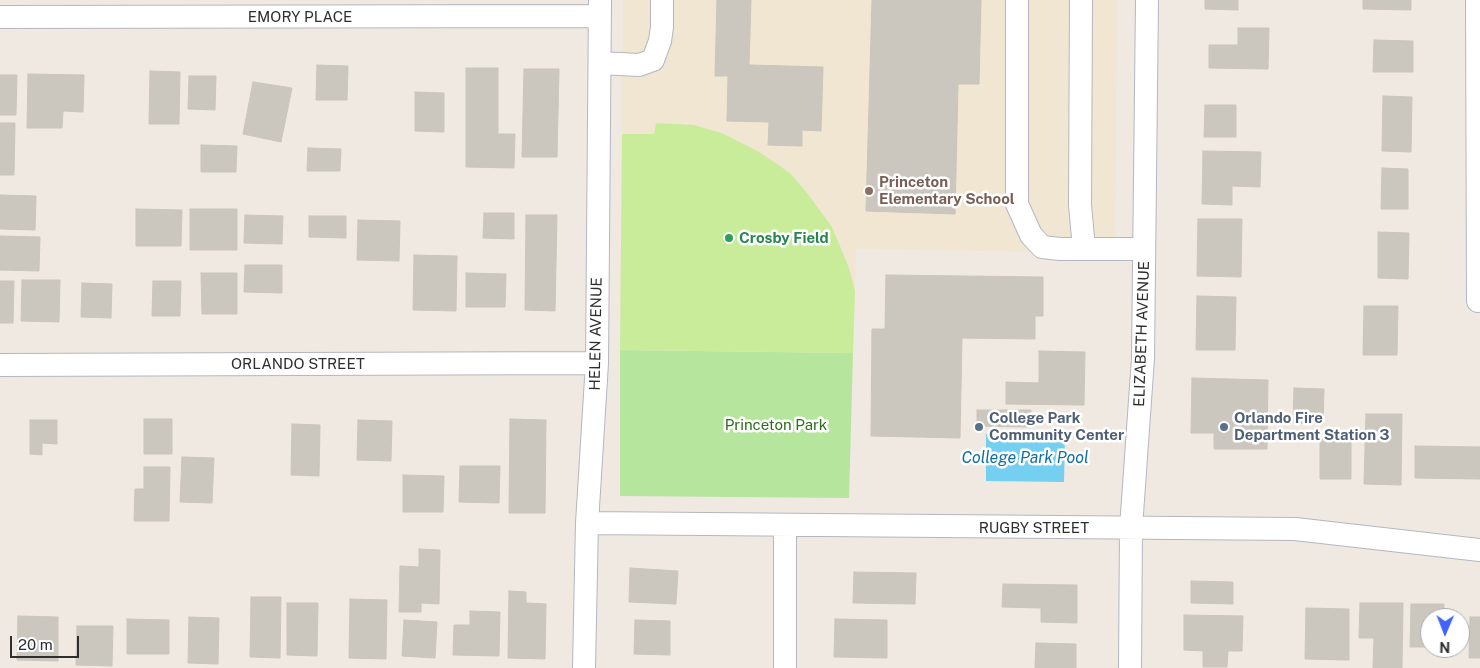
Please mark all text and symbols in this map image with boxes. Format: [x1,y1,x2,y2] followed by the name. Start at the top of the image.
[248,8,352,26] street label: EMORY PLACE
[879,173,1015,208] place label: Princeton Elementary School
[863,185,875,197] marker: Princeton Elementary School
[739,229,829,247] place label: Crosby Field
[723,232,735,244] marker: Crosby Field
[1130,261,1154,407] street label: ELIZABETH AVENUE
[586,277,606,391] street label: HELEN AVENUE
[231,355,365,373] street label: ORLANDO STREET
[989,409,1124,444] place label: College Park Community Center
[1234,409,1389,444] place label: Orlando Fire Department Station 3
[725,416,827,434] park label: Princeton Park
[973,421,985,433] marker: College Park Community Center
[1218,421,1230,433] marker: Orlando Fire Department Station 3
[961,448,1089,468] water label: College Park Pool
[979,519,1089,537] street label: RUGBY STREET
[1420,608,1470,658] north arrow
[12,626,81,658] scale bar
[18,636,53,653] text: 20 m
[1439,639,1450,655] text: N

